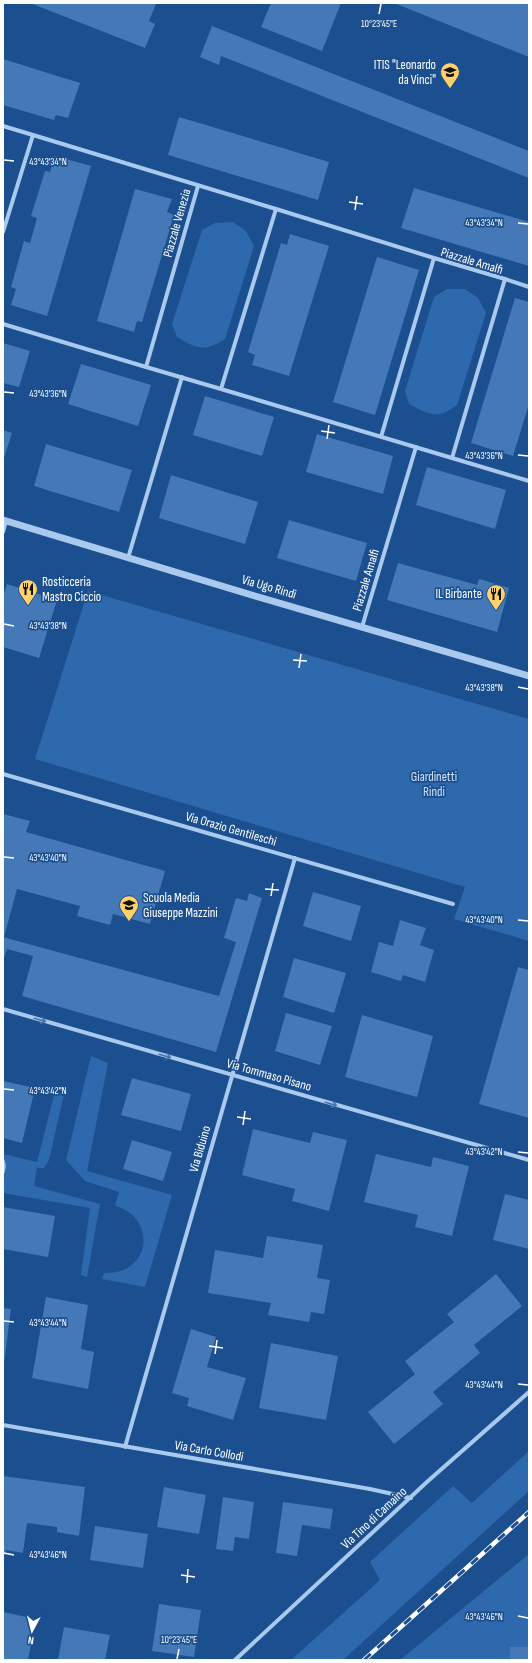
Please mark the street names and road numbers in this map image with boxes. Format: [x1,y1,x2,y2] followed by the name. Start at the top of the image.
[160,187,194,259] street label: Piazzale Venezia
[439,244,505,278] street label: Piazzale Amalfi
[349,547,383,613] street label: Piazzale Amalfi
[240,572,298,602] street label: Via Ugo Rindi
[184,808,278,850] street label: Via Orazio Gentileschi
[225,1055,313,1095] street label: Via Tommaso Pisano
[186,1124,214,1174] street label: Via Biduino
[173,1437,245,1465] street label: Via Carlo Collodi
[338,1484,410,1552] street label: Via Tino di Camaino

